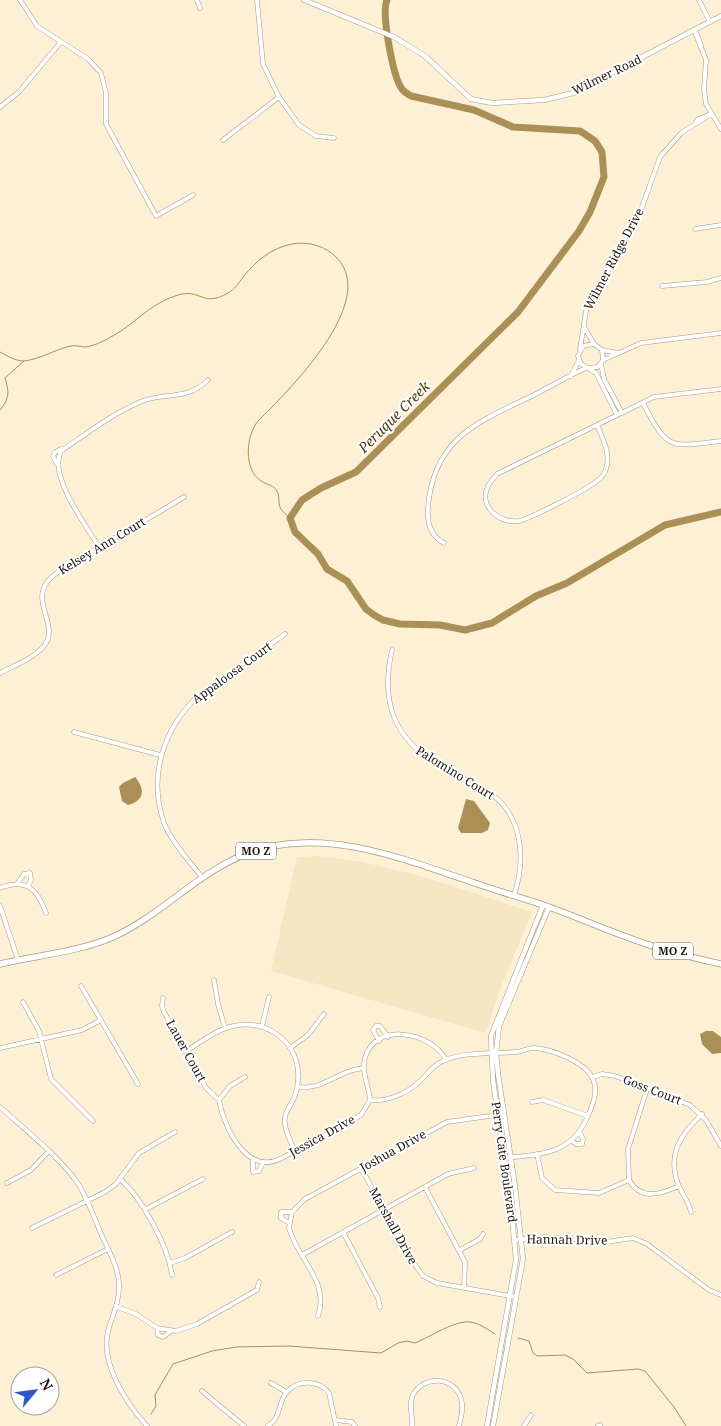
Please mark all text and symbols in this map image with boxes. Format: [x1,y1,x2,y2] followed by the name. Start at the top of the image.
[569,50,645,99] street label: Wilmer Road
[579,205,648,313] street label: Wilmer Ridge Drive
[353,376,434,457] water label: Peruque Creek
[55,513,149,578] street label: Kelsey Ann Court
[188,638,275,707] street label: Appaloosa Court
[413,742,498,803] street label: Palomino Court
[236,842,276,859] road number: MO Z
[653,942,693,959] road number: MO Z
[162,1017,211,1085] street label: Lauer Court
[621,1071,684,1108] street label: Goss Court
[488,1100,521,1224] street label: Perry Cate Boulevard
[285,1110,358,1161] street label: Jessica Drive
[356,1125,429,1176] street label: Joshua Drive
[365,1184,422,1267] street label: Marshall Drive
[526,1230,608,1249] street label: Hannah Drive
[10,1366,60,1416] north arrow
[36,1375,58,1394] text: N

